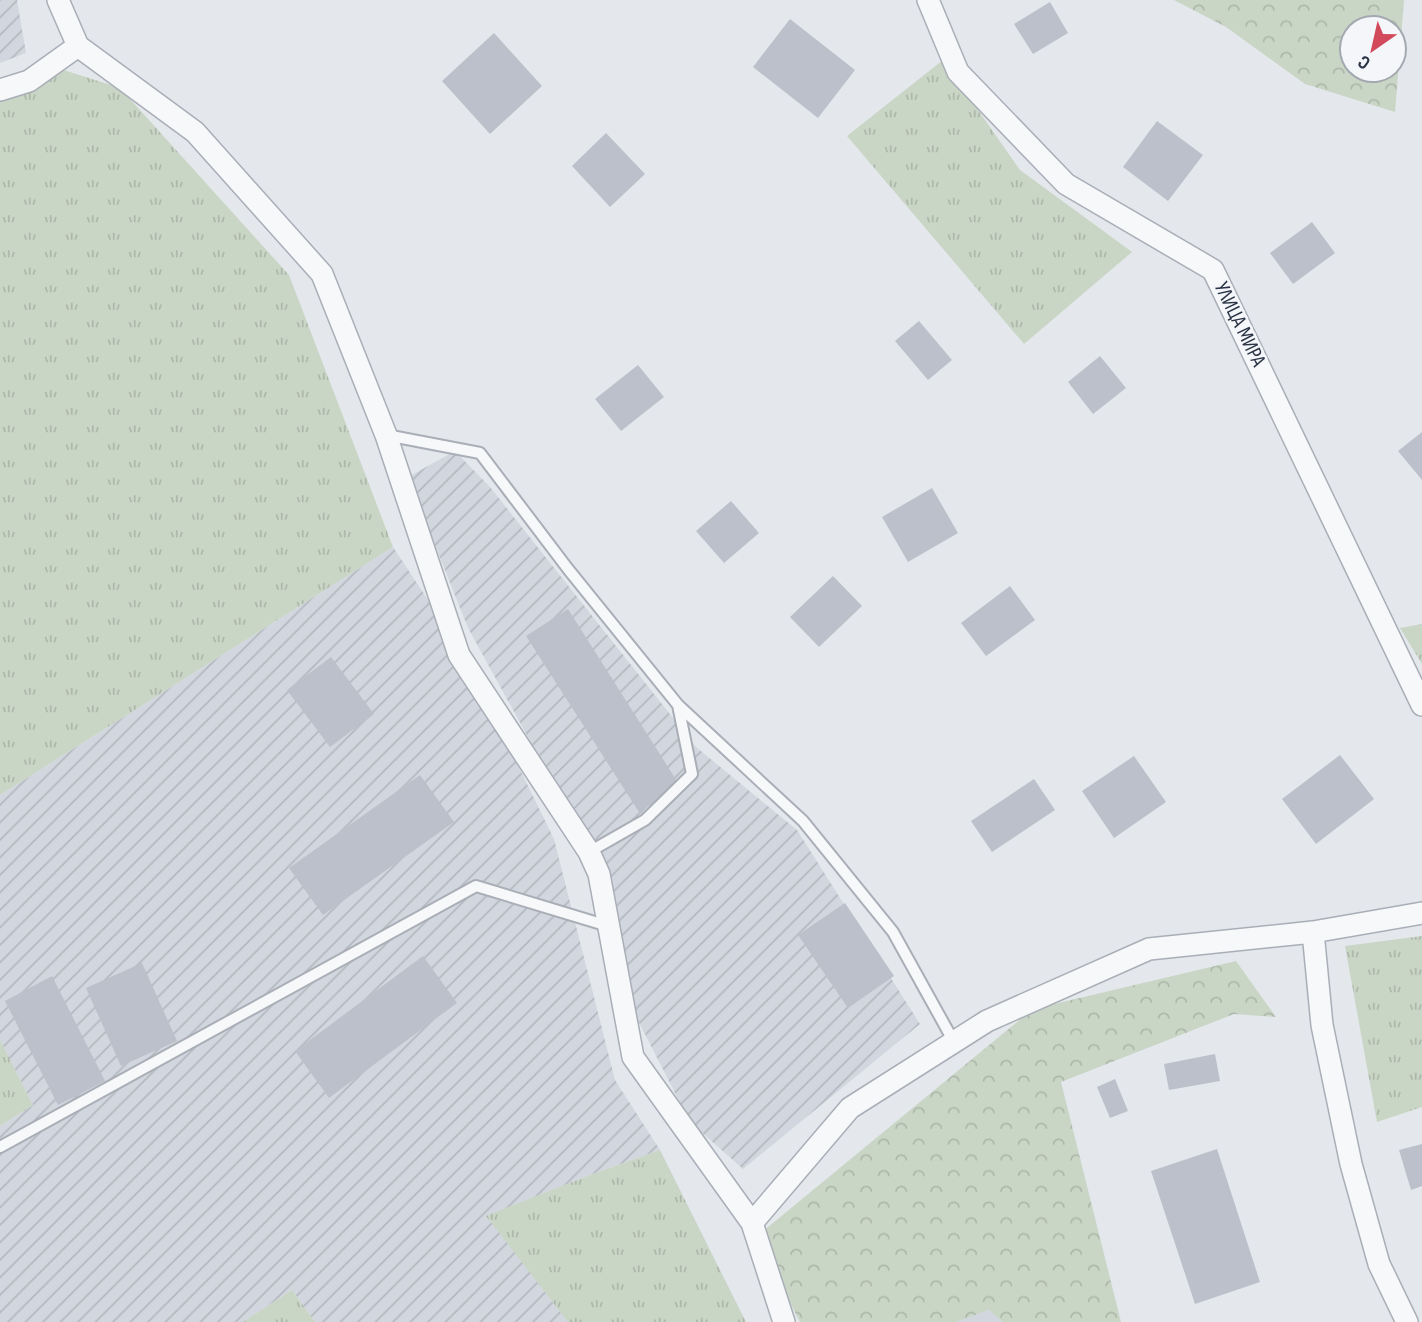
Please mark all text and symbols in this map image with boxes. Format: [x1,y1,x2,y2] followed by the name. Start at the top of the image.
[1338,14,1408,84] north arrow
[1354,49,1375,74] text: С
[1209,278,1272,371] street label: УЛИЦА МИРА

